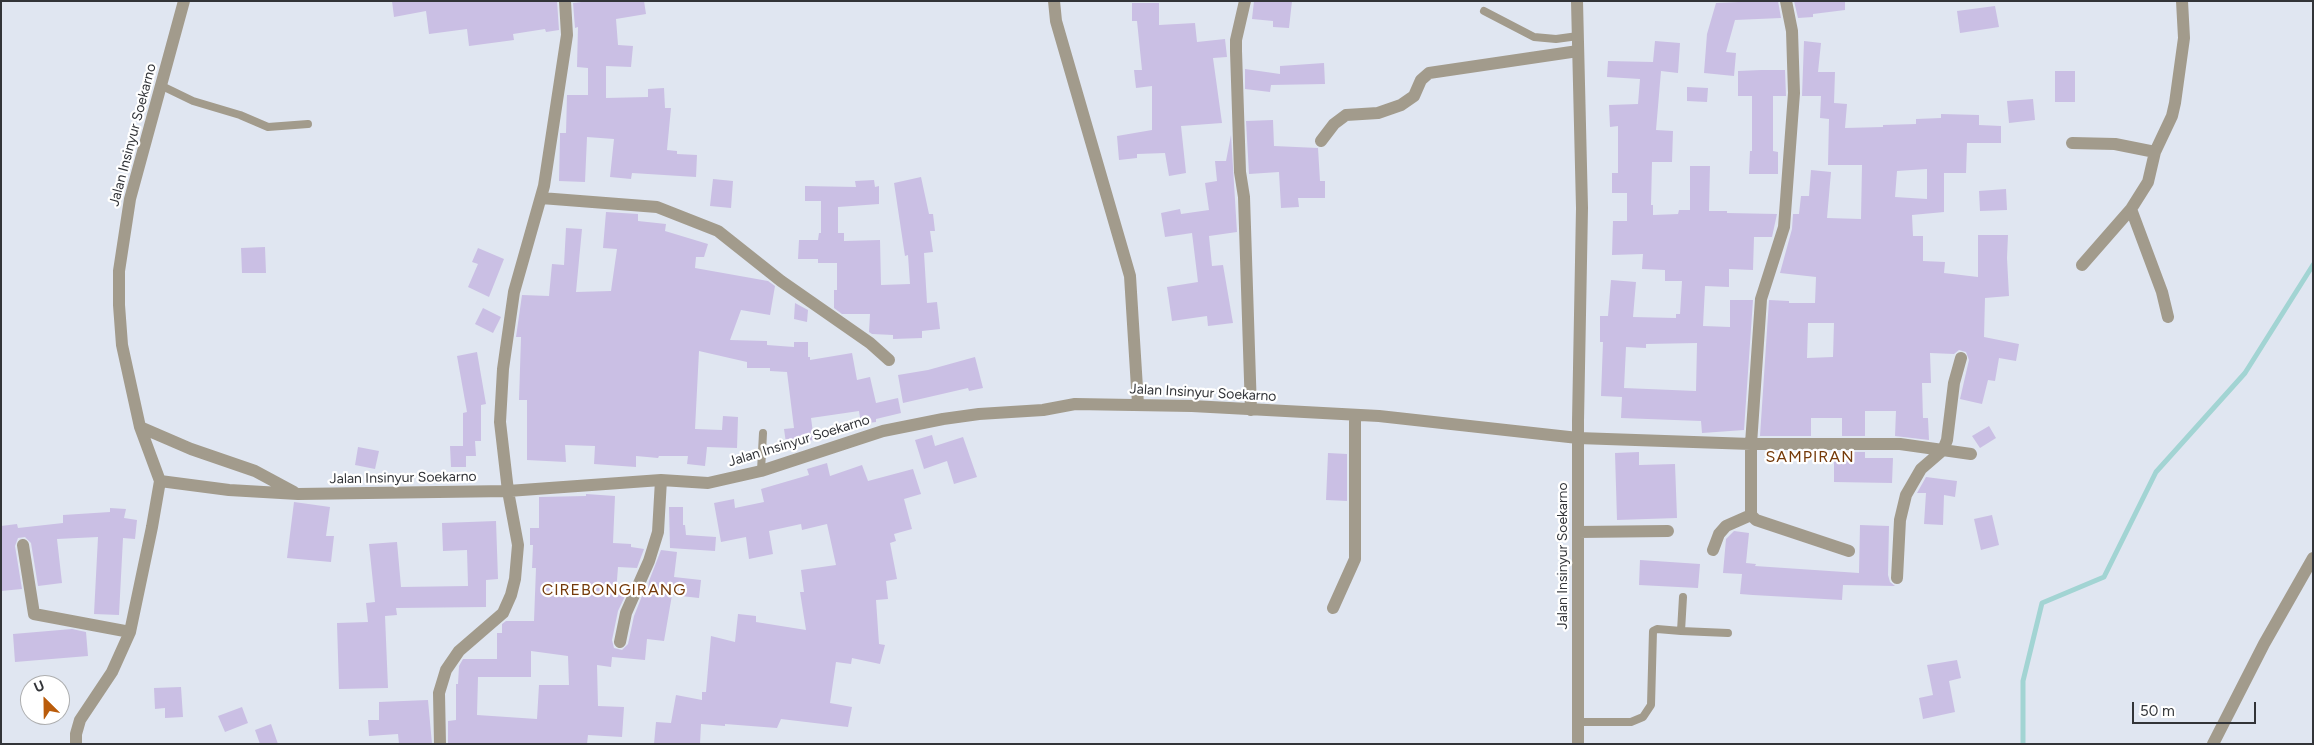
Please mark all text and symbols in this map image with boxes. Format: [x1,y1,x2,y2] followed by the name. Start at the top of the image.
[106,62,160,208] street label: Jalan Insinyur Soekarno
[1129,381,1277,405] street label: Jalan Insinyur Soekarno
[726,411,872,471] street label: Jalan Insinyur Soekarno
[1764,447,1856,467] district label: SAMPIRAN
[329,468,477,488] street label: Jalan Insinyur Soekarno
[1555,482,1571,630] street label: Jalan Insinyur Soekarno
[540,580,688,600] district label: CIREBONGIRANG
[20,675,70,725] north arrow
[31,677,47,696] text: U
[2134,692,2258,724] scale bar
[2140,702,2175,720] text: 50 m

